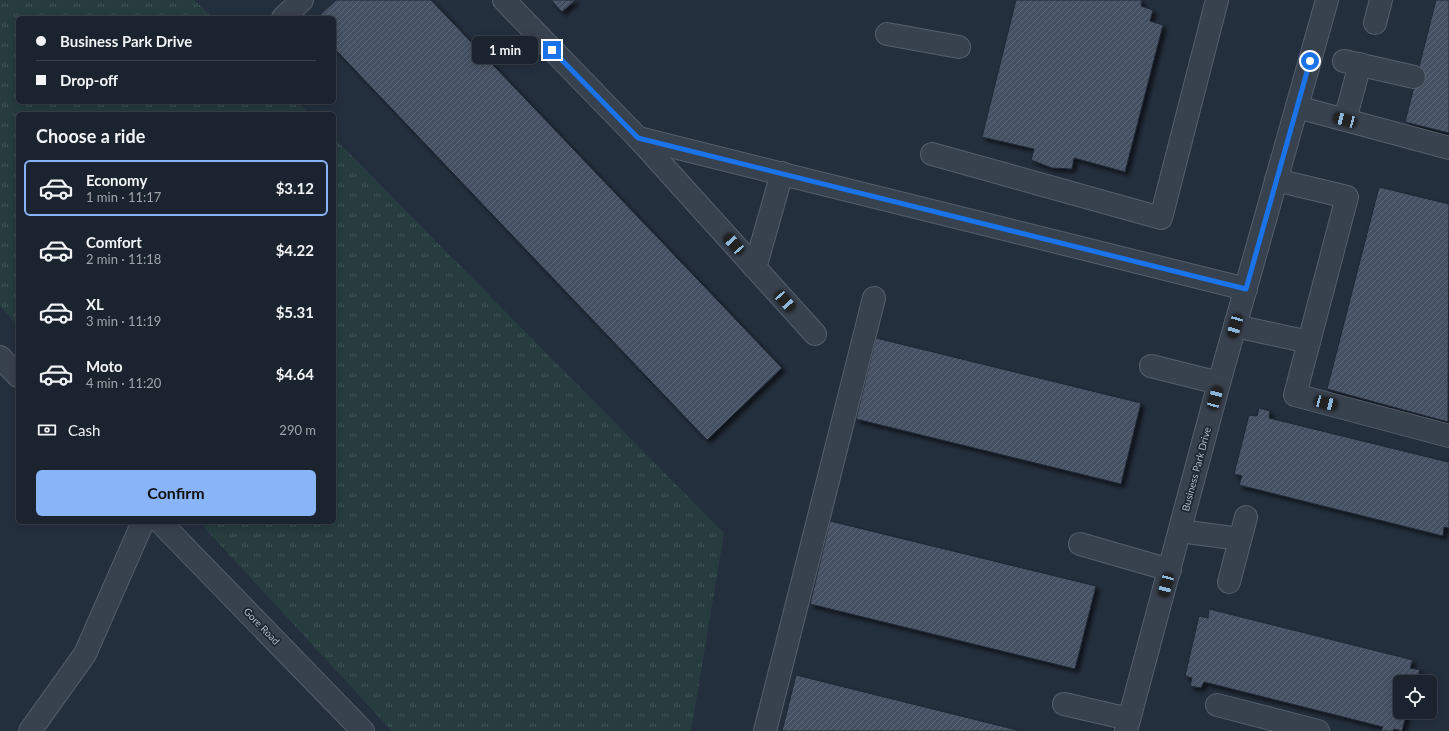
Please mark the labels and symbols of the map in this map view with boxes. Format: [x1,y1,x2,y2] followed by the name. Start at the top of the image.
[472,36,538,64] callout: 1 min
[543,41,561,59] route end
[1301,52,1319,70] route start
[1332,111,1358,129] car
[722,231,746,257] car
[773,288,797,314] car
[1226,313,1244,339] car
[1206,385,1224,411] car
[1313,394,1339,412] car
[1179,426,1213,512] street label: Business Park Drive
[1157,572,1175,598] car
[242,605,282,647] street label: Gore Road

